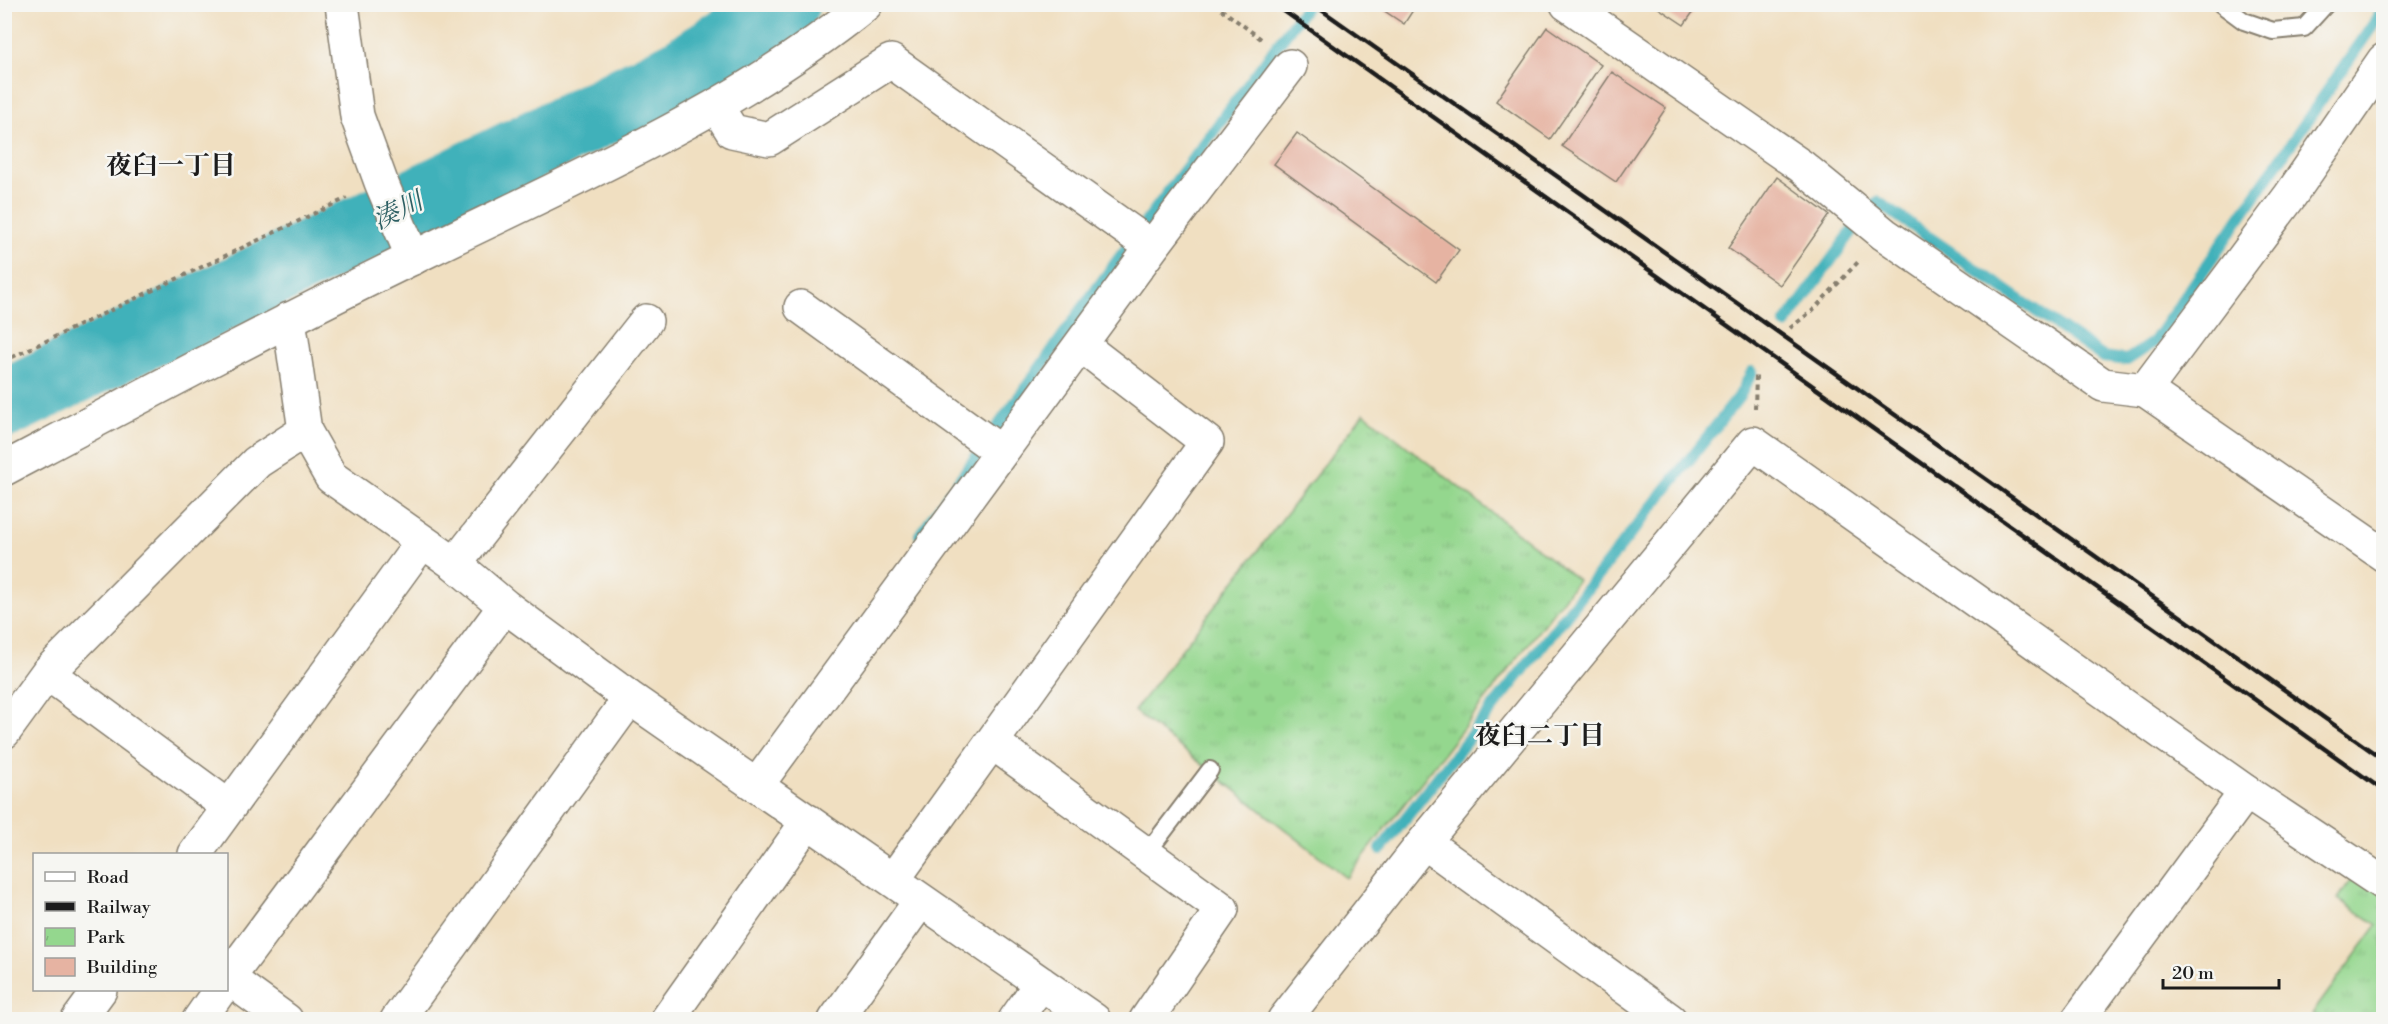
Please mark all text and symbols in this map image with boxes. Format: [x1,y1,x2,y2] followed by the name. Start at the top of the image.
[106,150,236,182] district label: 夜臼一丁目
[368,184,431,237] water label: 湊川
[1475,720,1605,752] district label: 夜臼二丁目
[33,853,228,991] legend
[87,866,130,889] text: Road
[87,896,151,919] text: Railway
[87,926,126,949] text: Park
[2163,952,2278,990] scale bar
[86,956,158,979] text: Building
[2172,962,2214,985] text: 20 m

